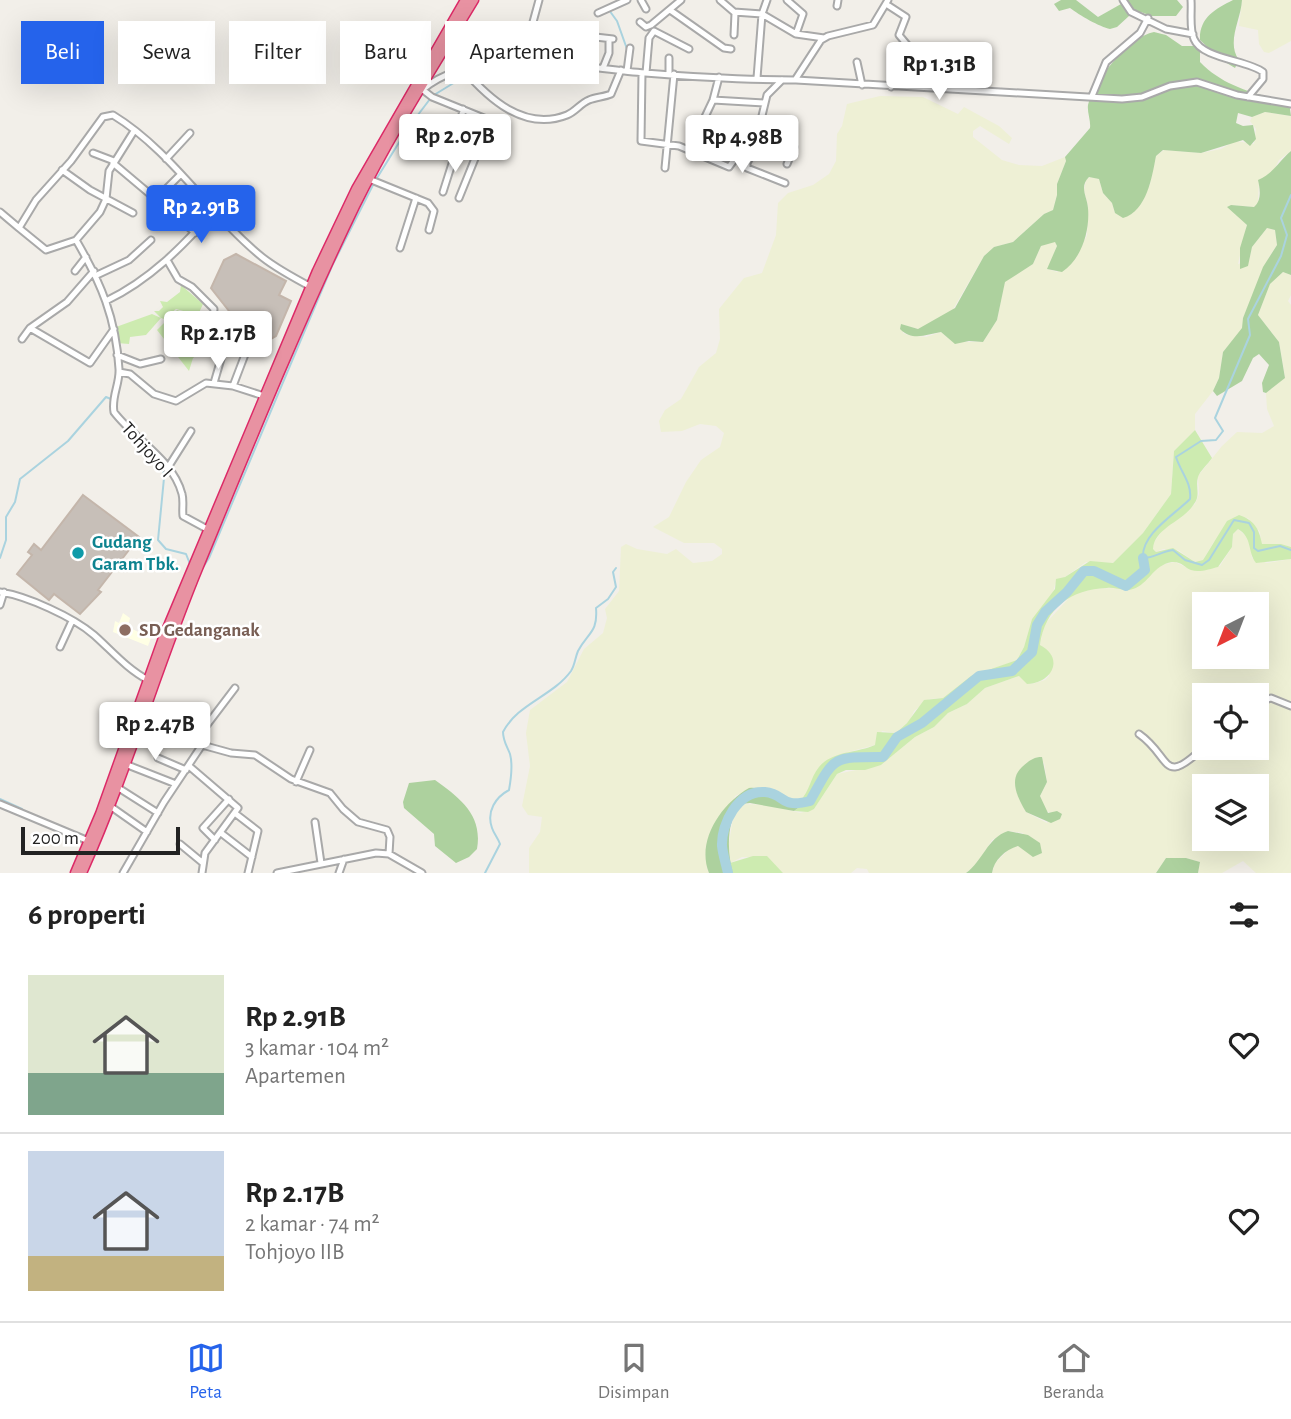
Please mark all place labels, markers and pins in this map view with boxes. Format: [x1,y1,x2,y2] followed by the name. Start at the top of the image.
[867,42,1011,102] pin: Rp 1.31B
[383,114,527,174] pin: Rp 2.07B
[670,116,814,175] pin: Rp 4.98B
[129,186,273,245] pin: Rp 2.91B
[146,312,290,371] pin: Rp 2.17B
[92,533,179,574] place label: Gudang Garam Tbk.
[70,545,86,561] marker: Gudang Garam Tbk.
[139,621,260,640] place label: SD Gedanganak
[117,622,133,638] marker: SD Gedanganak
[83,702,227,762] pin: Rp 2.47B

